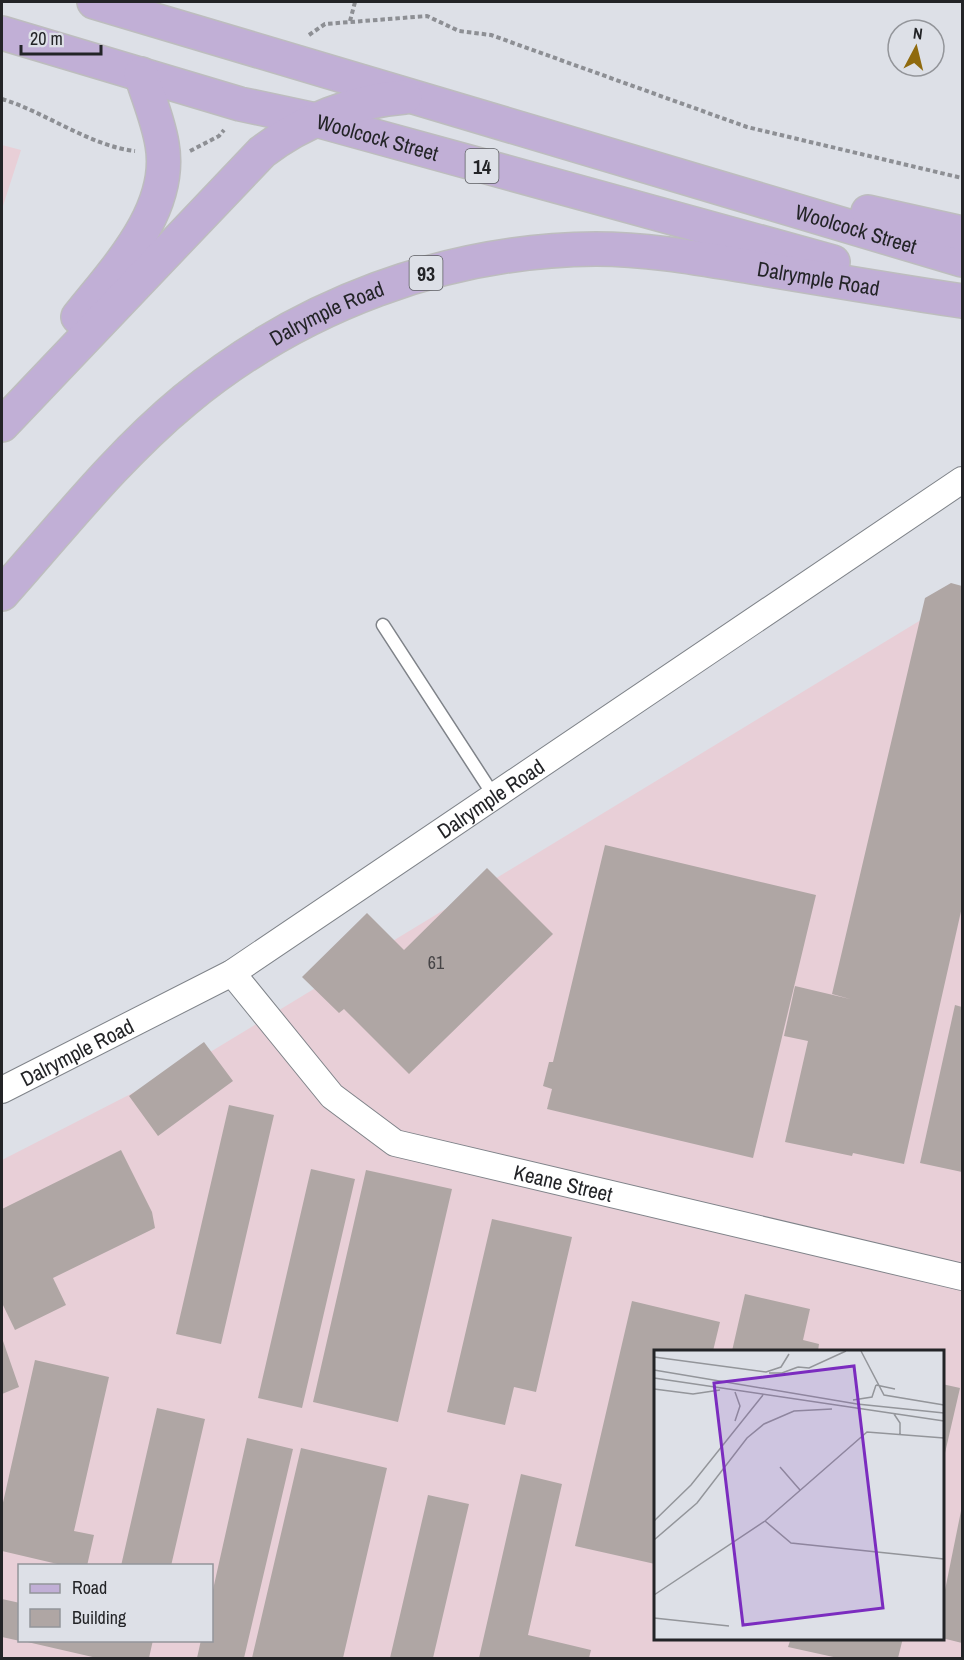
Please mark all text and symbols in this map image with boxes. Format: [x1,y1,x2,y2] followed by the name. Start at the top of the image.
[21,18,100,56] scale bar
[886,18,946,78] north arrow
[912,22,924,45] text: N
[30,26,63,51] text: 20 m
[313,106,442,168] street label: Woolcock Street
[466,149,498,183] road number: 14
[792,197,920,260] street label: Woolcock Street
[755,254,882,302] street label: Dalrymple Road
[410,256,442,290] road number: 93
[264,274,388,352] street label: Dalrymple Road
[431,752,550,845] street label: Dalrymple Road
[428,950,445,975] house number: 61
[15,1011,138,1093] street label: Dalrymple Road
[511,1157,616,1208] street label: Keane Street
[654,1350,943,1639] inset map
[18,1564,213,1642] legend
[72,1575,107,1600] text: Road
[72,1605,127,1630] text: Building

